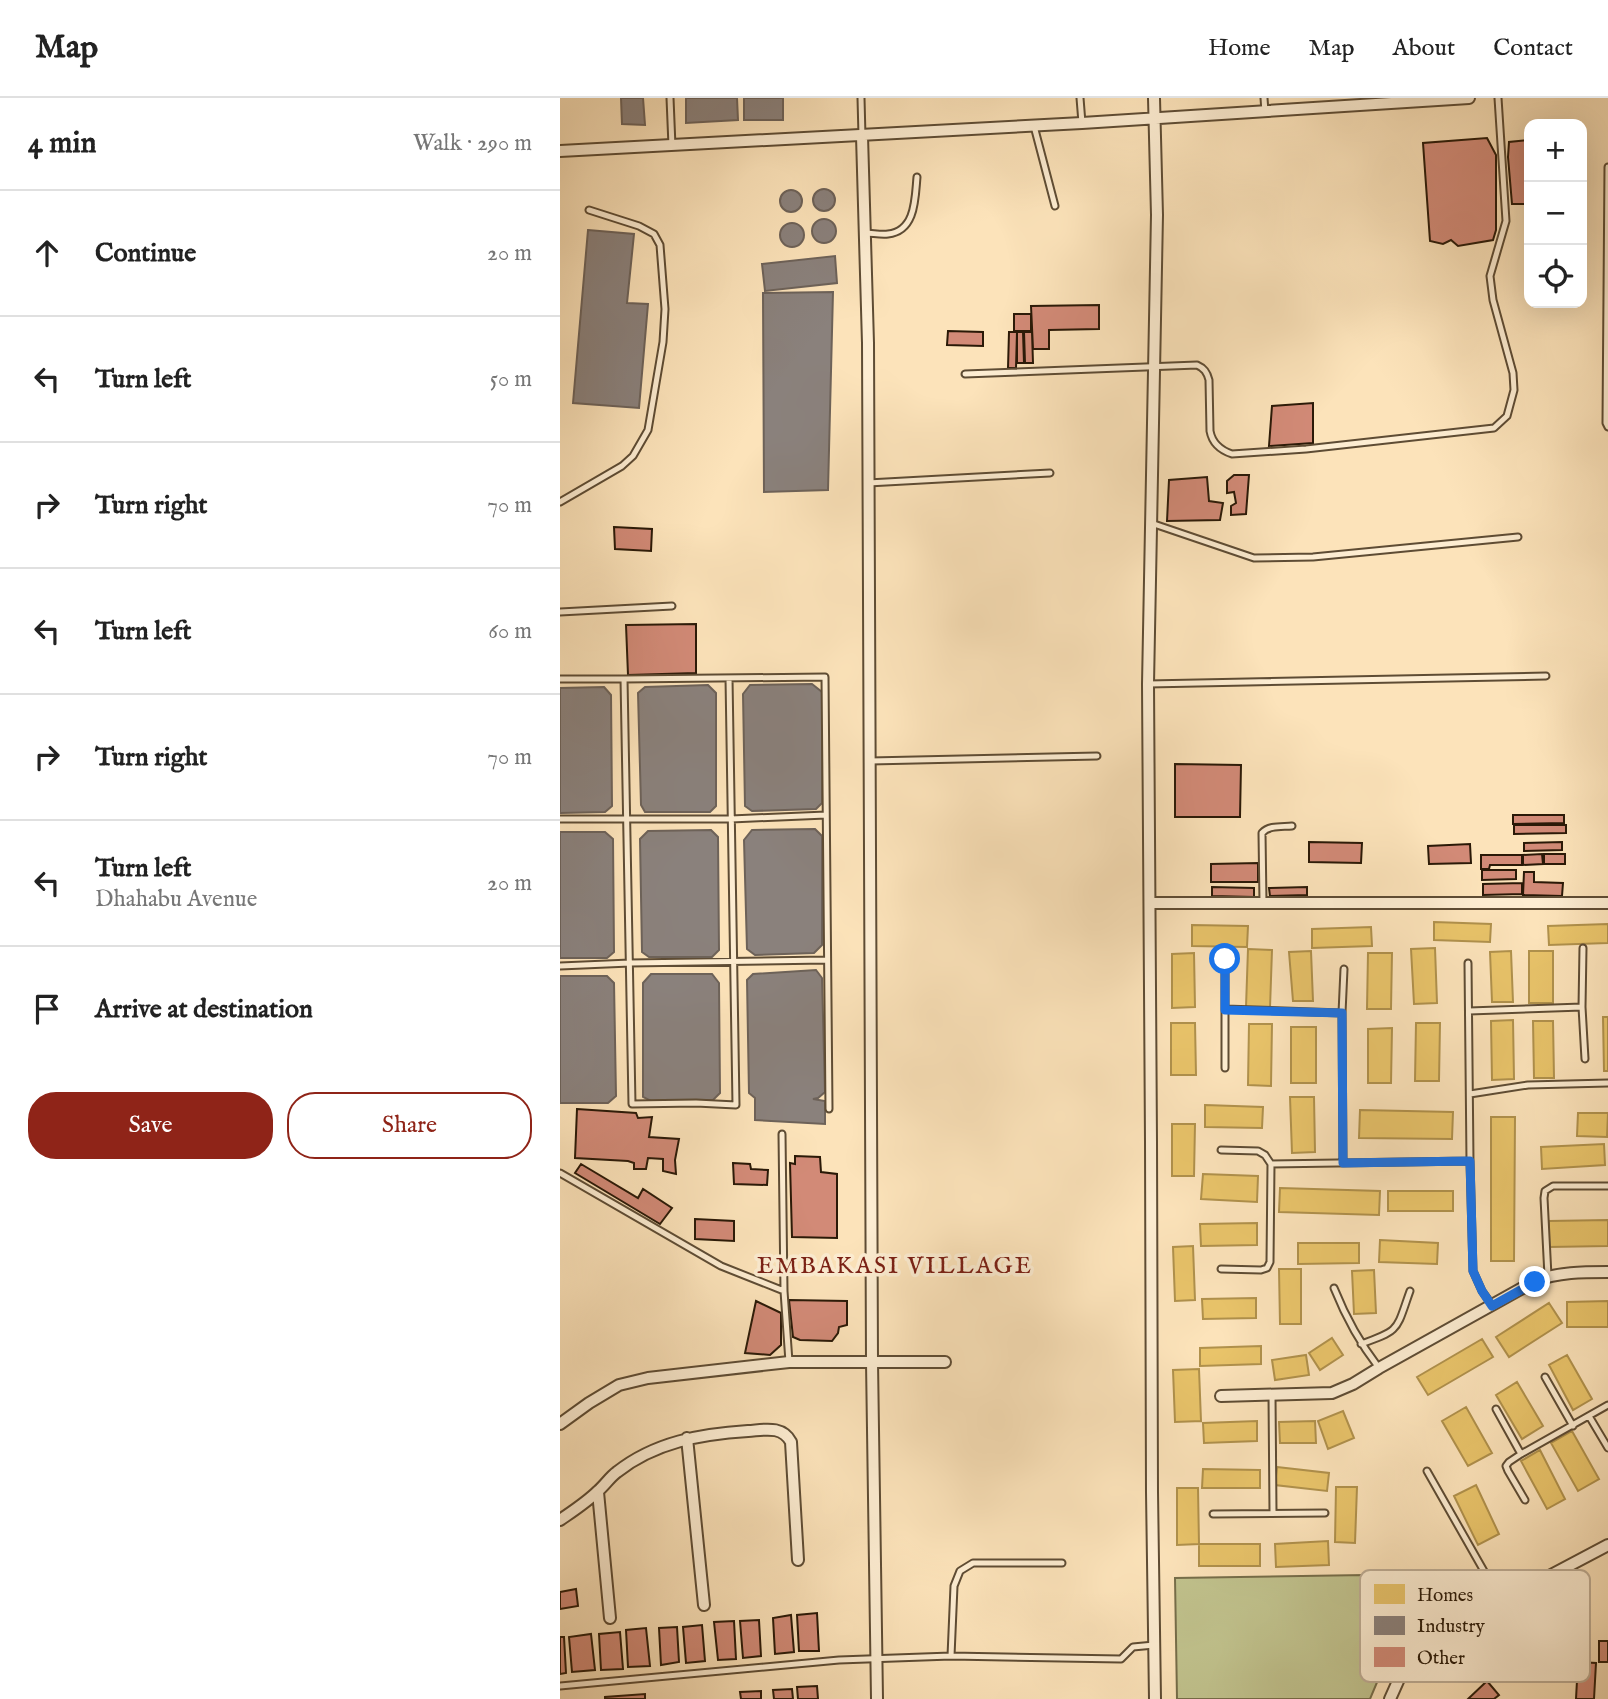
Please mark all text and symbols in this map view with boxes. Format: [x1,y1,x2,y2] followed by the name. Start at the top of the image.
[35,27,98,69] text: Map
[1208,33,1271,64] text: Home
[1309,33,1355,64] text: Map
[1393,33,1455,64] text: About
[1493,33,1573,64] text: Contact
[1524,119,1587,308] map controls
[1524,119,1587,182] button: +
[28,125,96,163] text: 4 min
[413,129,532,158] text: Walk · 290 m
[1524,182,1587,245] button: −
[28,234,66,272] icon: ahead
[95,237,196,270] text: Continue
[487,239,532,268] text: 20 m
[1524,245,1587,308] button: locate
[28,360,66,398] icon: left
[95,363,192,396] text: Turn left
[490,365,532,394] text: 50 m
[28,486,66,524] icon: right
[95,489,208,522] text: Turn right
[487,491,532,520] text: 70 m
[28,612,66,650] icon: left
[95,615,192,648] text: Turn left
[488,617,532,646] text: 60 m
[28,738,66,776] icon: right
[95,741,208,774] text: Turn right
[487,743,532,772] text: 70 m
[95,852,192,885] text: Turn left
[28,864,66,902] icon: left
[487,869,532,898] text: 20 m
[95,885,257,914] text: Dhahabu Avenue
[1209,943,1240,974] route start
[28,990,66,1028] icon: arrive
[95,993,313,1026] text: Arrive at destination
[28,1092,273,1159] button: Save
[287,1092,532,1159] button: Share
[757,1251,1033,1282] district label: EMBAKASI VILLAGE
[1519,1266,1550,1297] route end
[1360,1570,1590,1682] legend
[1417,1584,1473,1608] text: Homes
[1417,1615,1485,1639] text: Industry
[1417,1647,1465,1671] text: Other

